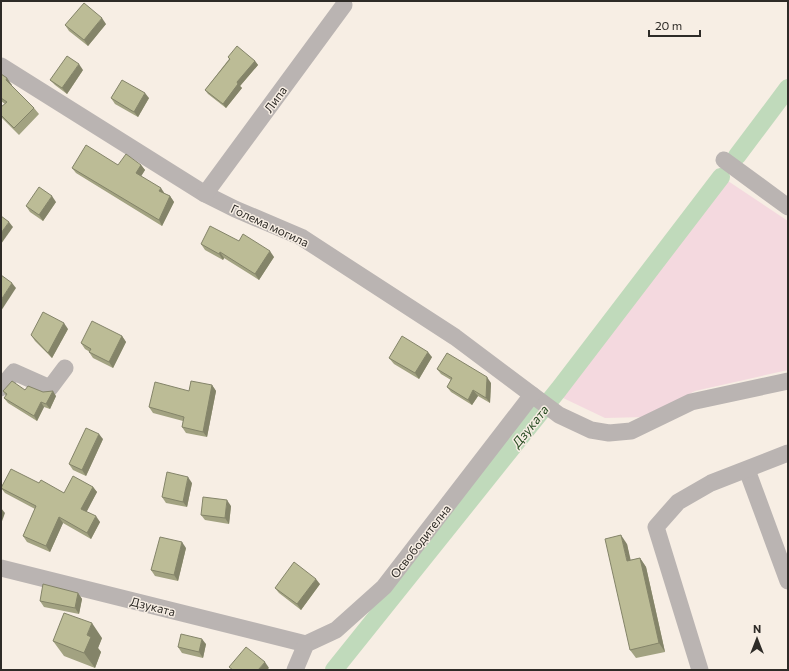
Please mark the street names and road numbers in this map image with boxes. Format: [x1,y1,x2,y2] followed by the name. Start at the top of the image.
[261,83,289,115] street label: Липа
[229,201,311,249] street label: Голема могила
[387,501,453,581] street label: Освободителна
[129,594,177,618] street label: Дзуката

